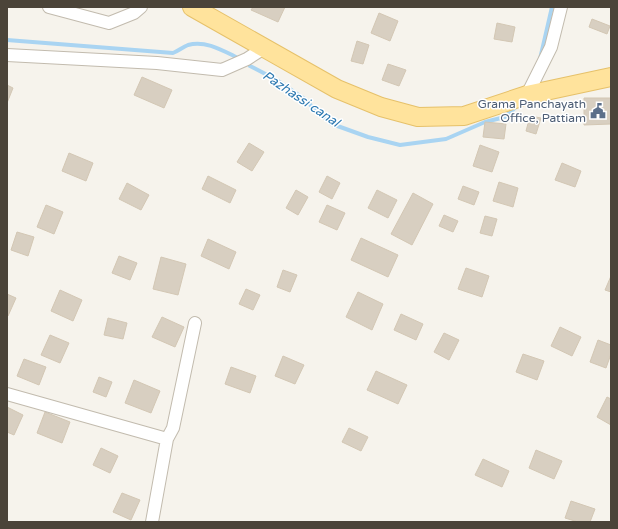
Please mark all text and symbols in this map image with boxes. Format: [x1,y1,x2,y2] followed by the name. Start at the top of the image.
[260,67,344,132] water label: Pazhassi canal
[478,97,586,125] place label: Grama Panchayath Office, Pattiam
[589,102,607,120] public building icon: Grama Panchayath Office, Pattiam

